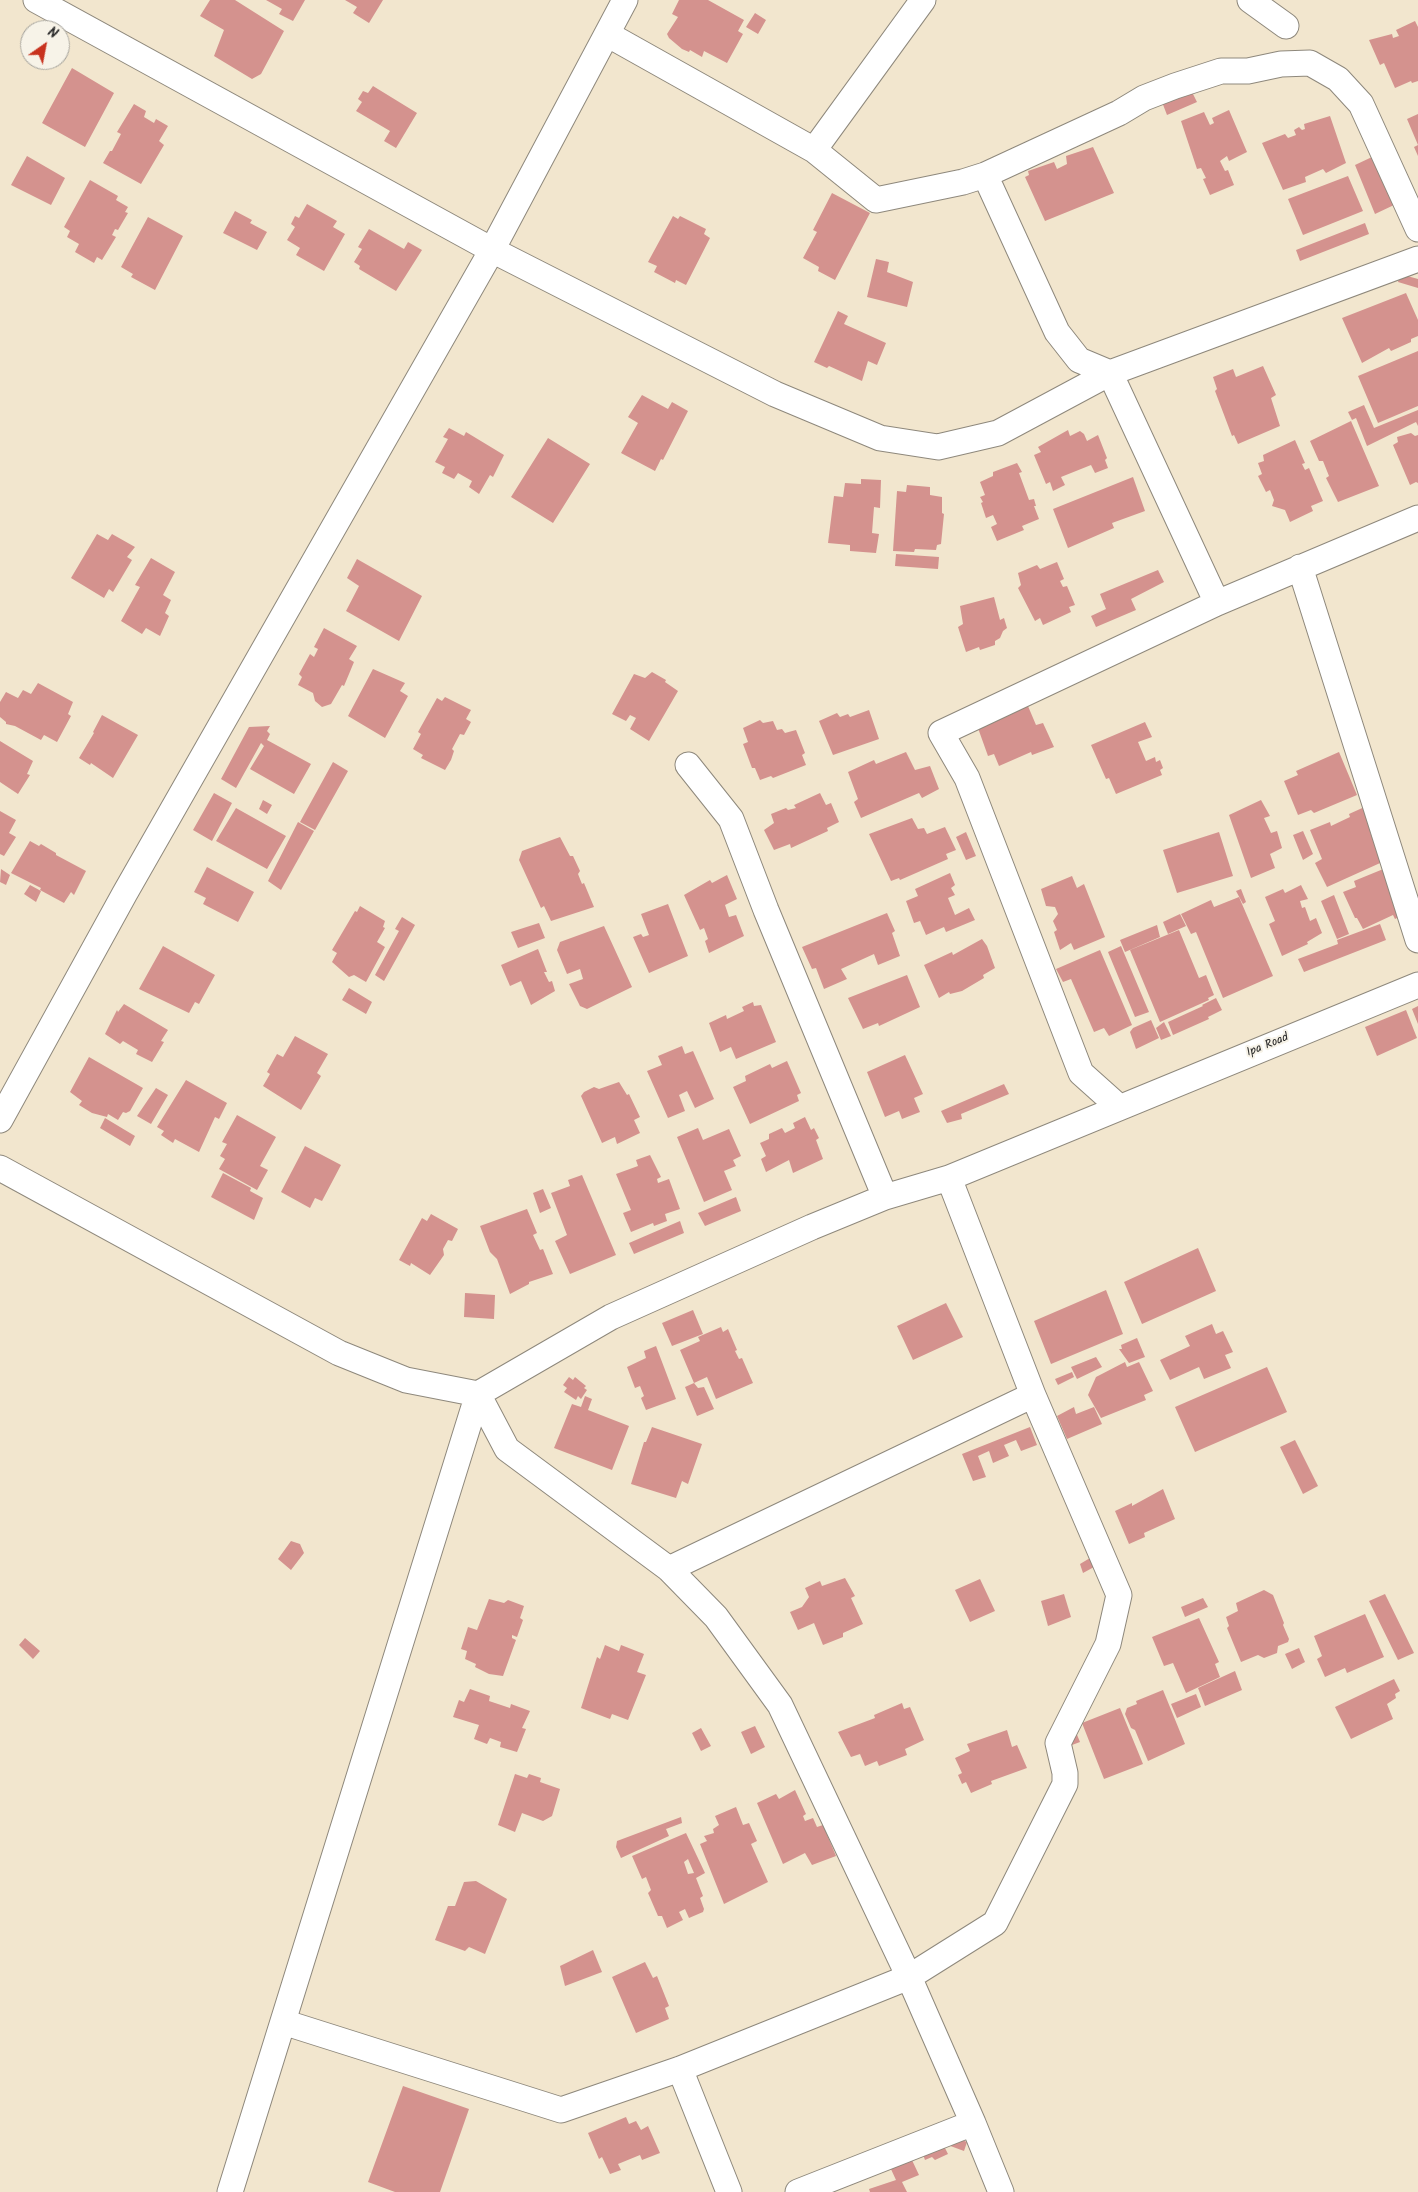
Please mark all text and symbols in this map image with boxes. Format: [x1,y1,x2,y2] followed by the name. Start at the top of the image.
[20,20,70,70] north arrow
[43,22,62,45] text: N
[1245,1031,1291,1061] street label: Ipa Road

